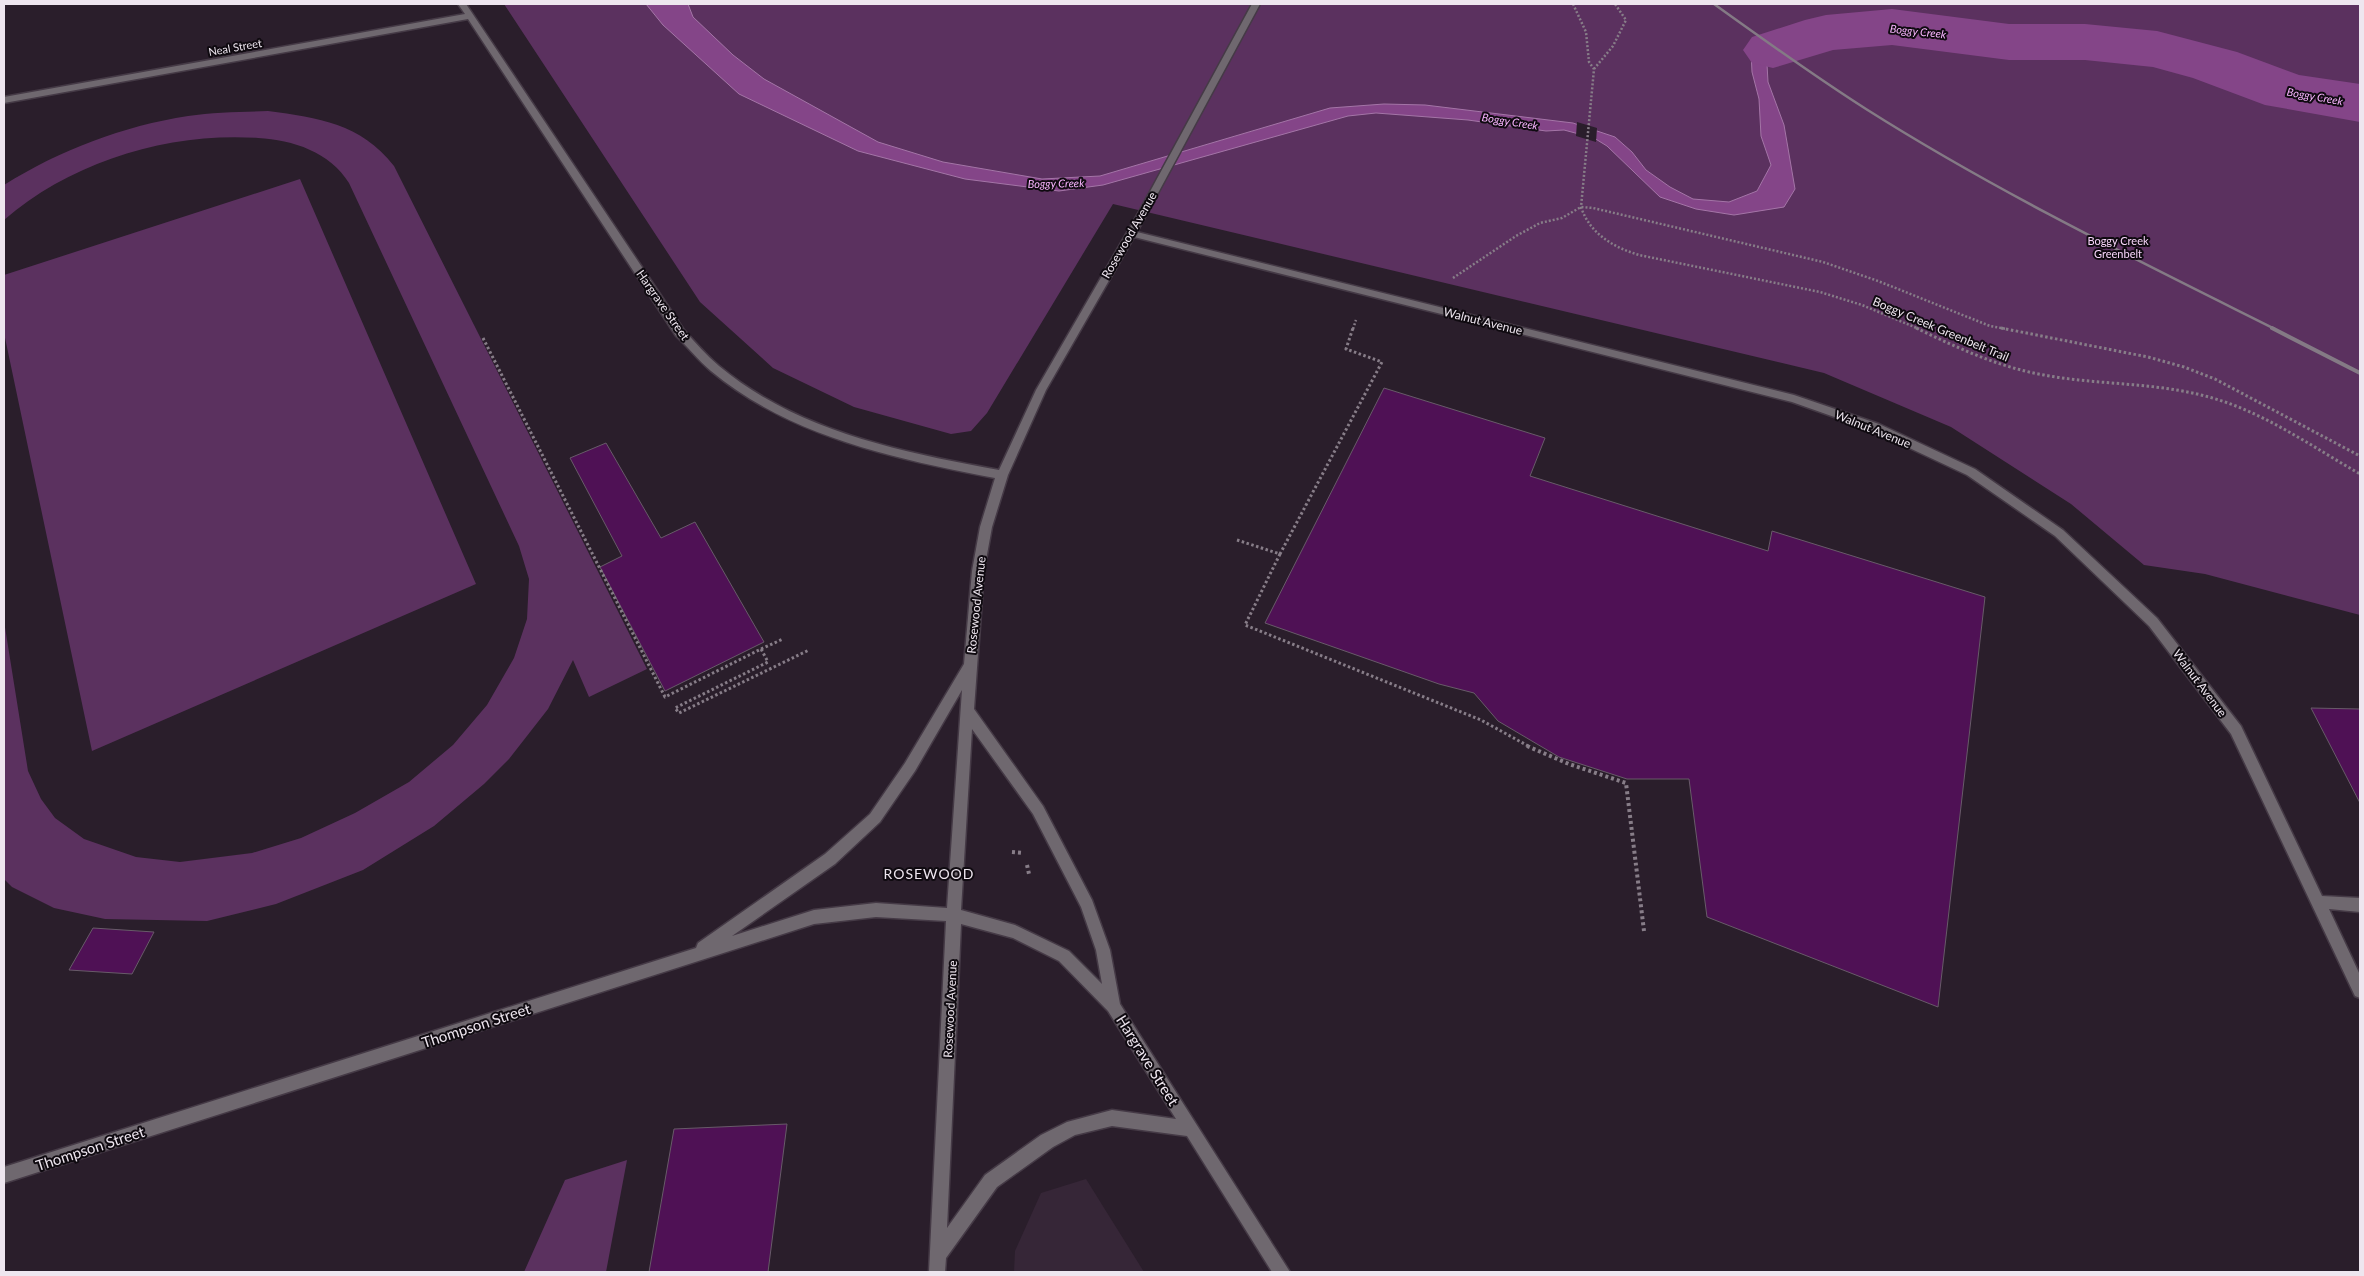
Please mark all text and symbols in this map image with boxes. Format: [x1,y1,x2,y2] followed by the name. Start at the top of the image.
[1889,22,1948,41] water label: Boggy Creek
[207,36,263,58] street label: Neal Street
[2286,85,2345,107] water label: Boggy Creek
[1481,110,1540,132] water label: Boggy Creek
[1028,176,1085,190] water label: Boggy Creek
[1098,189,1160,281] street label: Rosewood Avenue
[2087,234,2149,260] park label: Boggy Creek Greenbelt
[633,267,693,344] street label: Hargrave Street
[1871,293,2011,365] street label: Boggy Creek Greenbelt Trail
[1442,304,1524,338] street label: Walnut Avenue
[1833,407,1913,451] street label: Walnut Avenue
[963,556,989,654] street label: Rosewood Avenue
[2170,646,2230,720] street label: Walnut Avenue
[884,865,974,882] district label: ROSEWOOD
[940,960,960,1058] street label: Rosewood Avenue
[419,999,533,1051] street label: Thompson Street
[1113,1011,1183,1109] street label: Hargrave Street
[33,1122,147,1174] street label: Thompson Street

